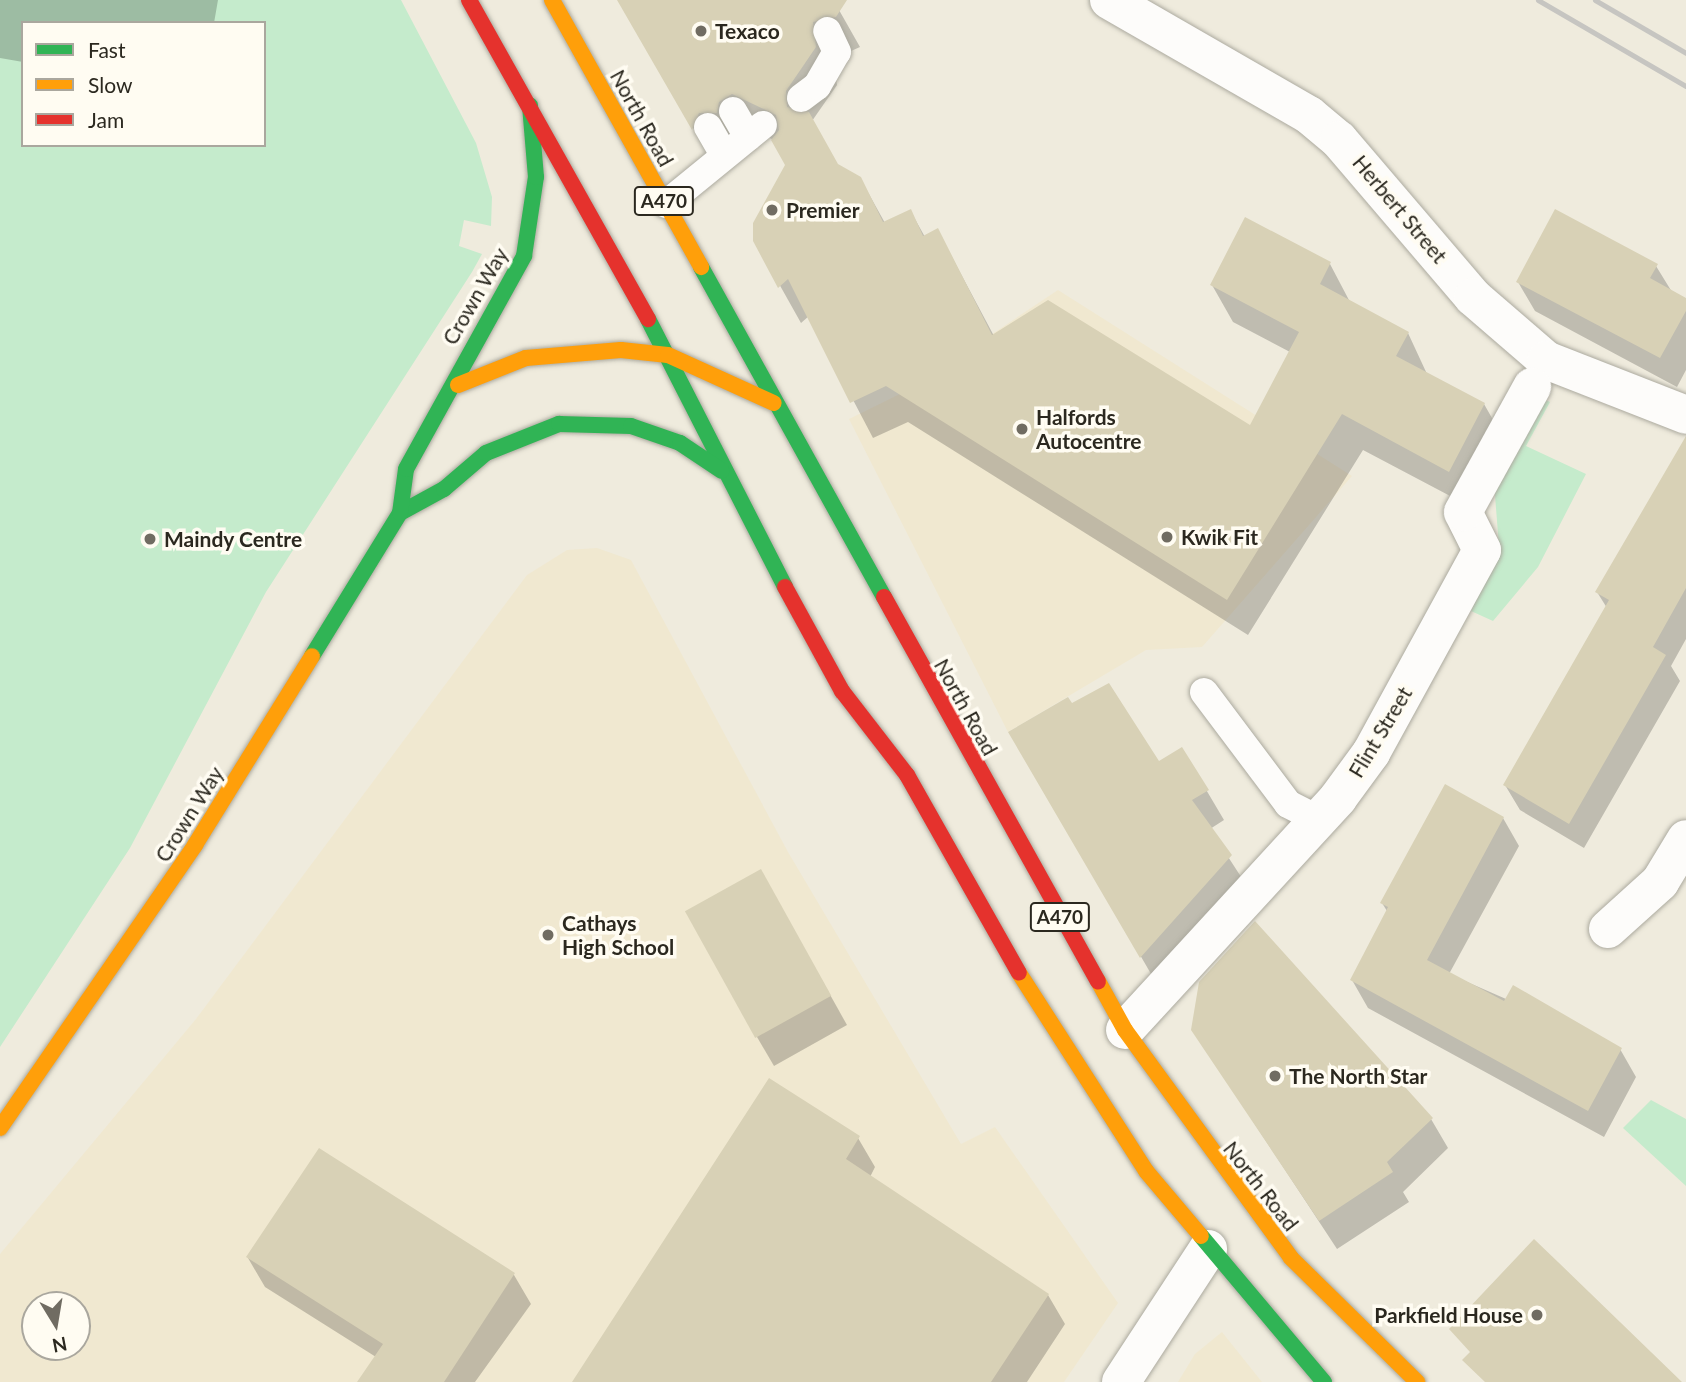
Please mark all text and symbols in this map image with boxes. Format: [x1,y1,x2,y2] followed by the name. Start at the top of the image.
[715,18,780,44] place label: Texaco
[21,21,266,147] legend
[693,23,709,39] marker: Texaco
[88,37,125,62] text: Fast
[605,65,679,171] street label: North Road
[88,72,132,97] text: Slow
[88,107,124,132] text: Jam
[1348,150,1452,268] street label: Herbert Street
[632,186,696,216] road number: A470
[786,197,860,223] place label: Premier
[764,202,780,218] marker: Premier
[437,243,513,349] street label: Crown Way
[1036,404,1141,454] place label: Halfords Autocentre
[1014,421,1030,437] marker: Halfords Autocentre
[1181,524,1258,550] place label: Kwik Fit
[164,526,303,552] place label: Maindy Centre
[1159,529,1175,545] marker: Kwik Fit
[142,531,158,547] marker: Maindy Centre
[929,654,1003,760] street label: North Road
[1343,682,1417,782] street label: Flint Street
[150,761,228,867] street label: Crown Way
[1028,902,1092,932] road number: A470
[562,910,674,960] place label: Cathays High School
[540,927,556,943] marker: Cathays High School
[1289,1063,1427,1089] place label: The North Star
[1267,1068,1283,1084] marker: The North Star
[1218,1136,1304,1236] street label: North Road
[21,1291,91,1361] north arrow
[1374,1302,1523,1328] place label: Parkfield House
[1529,1307,1545,1323] marker: Parkfield House
[50,1332,69,1358] text: N

